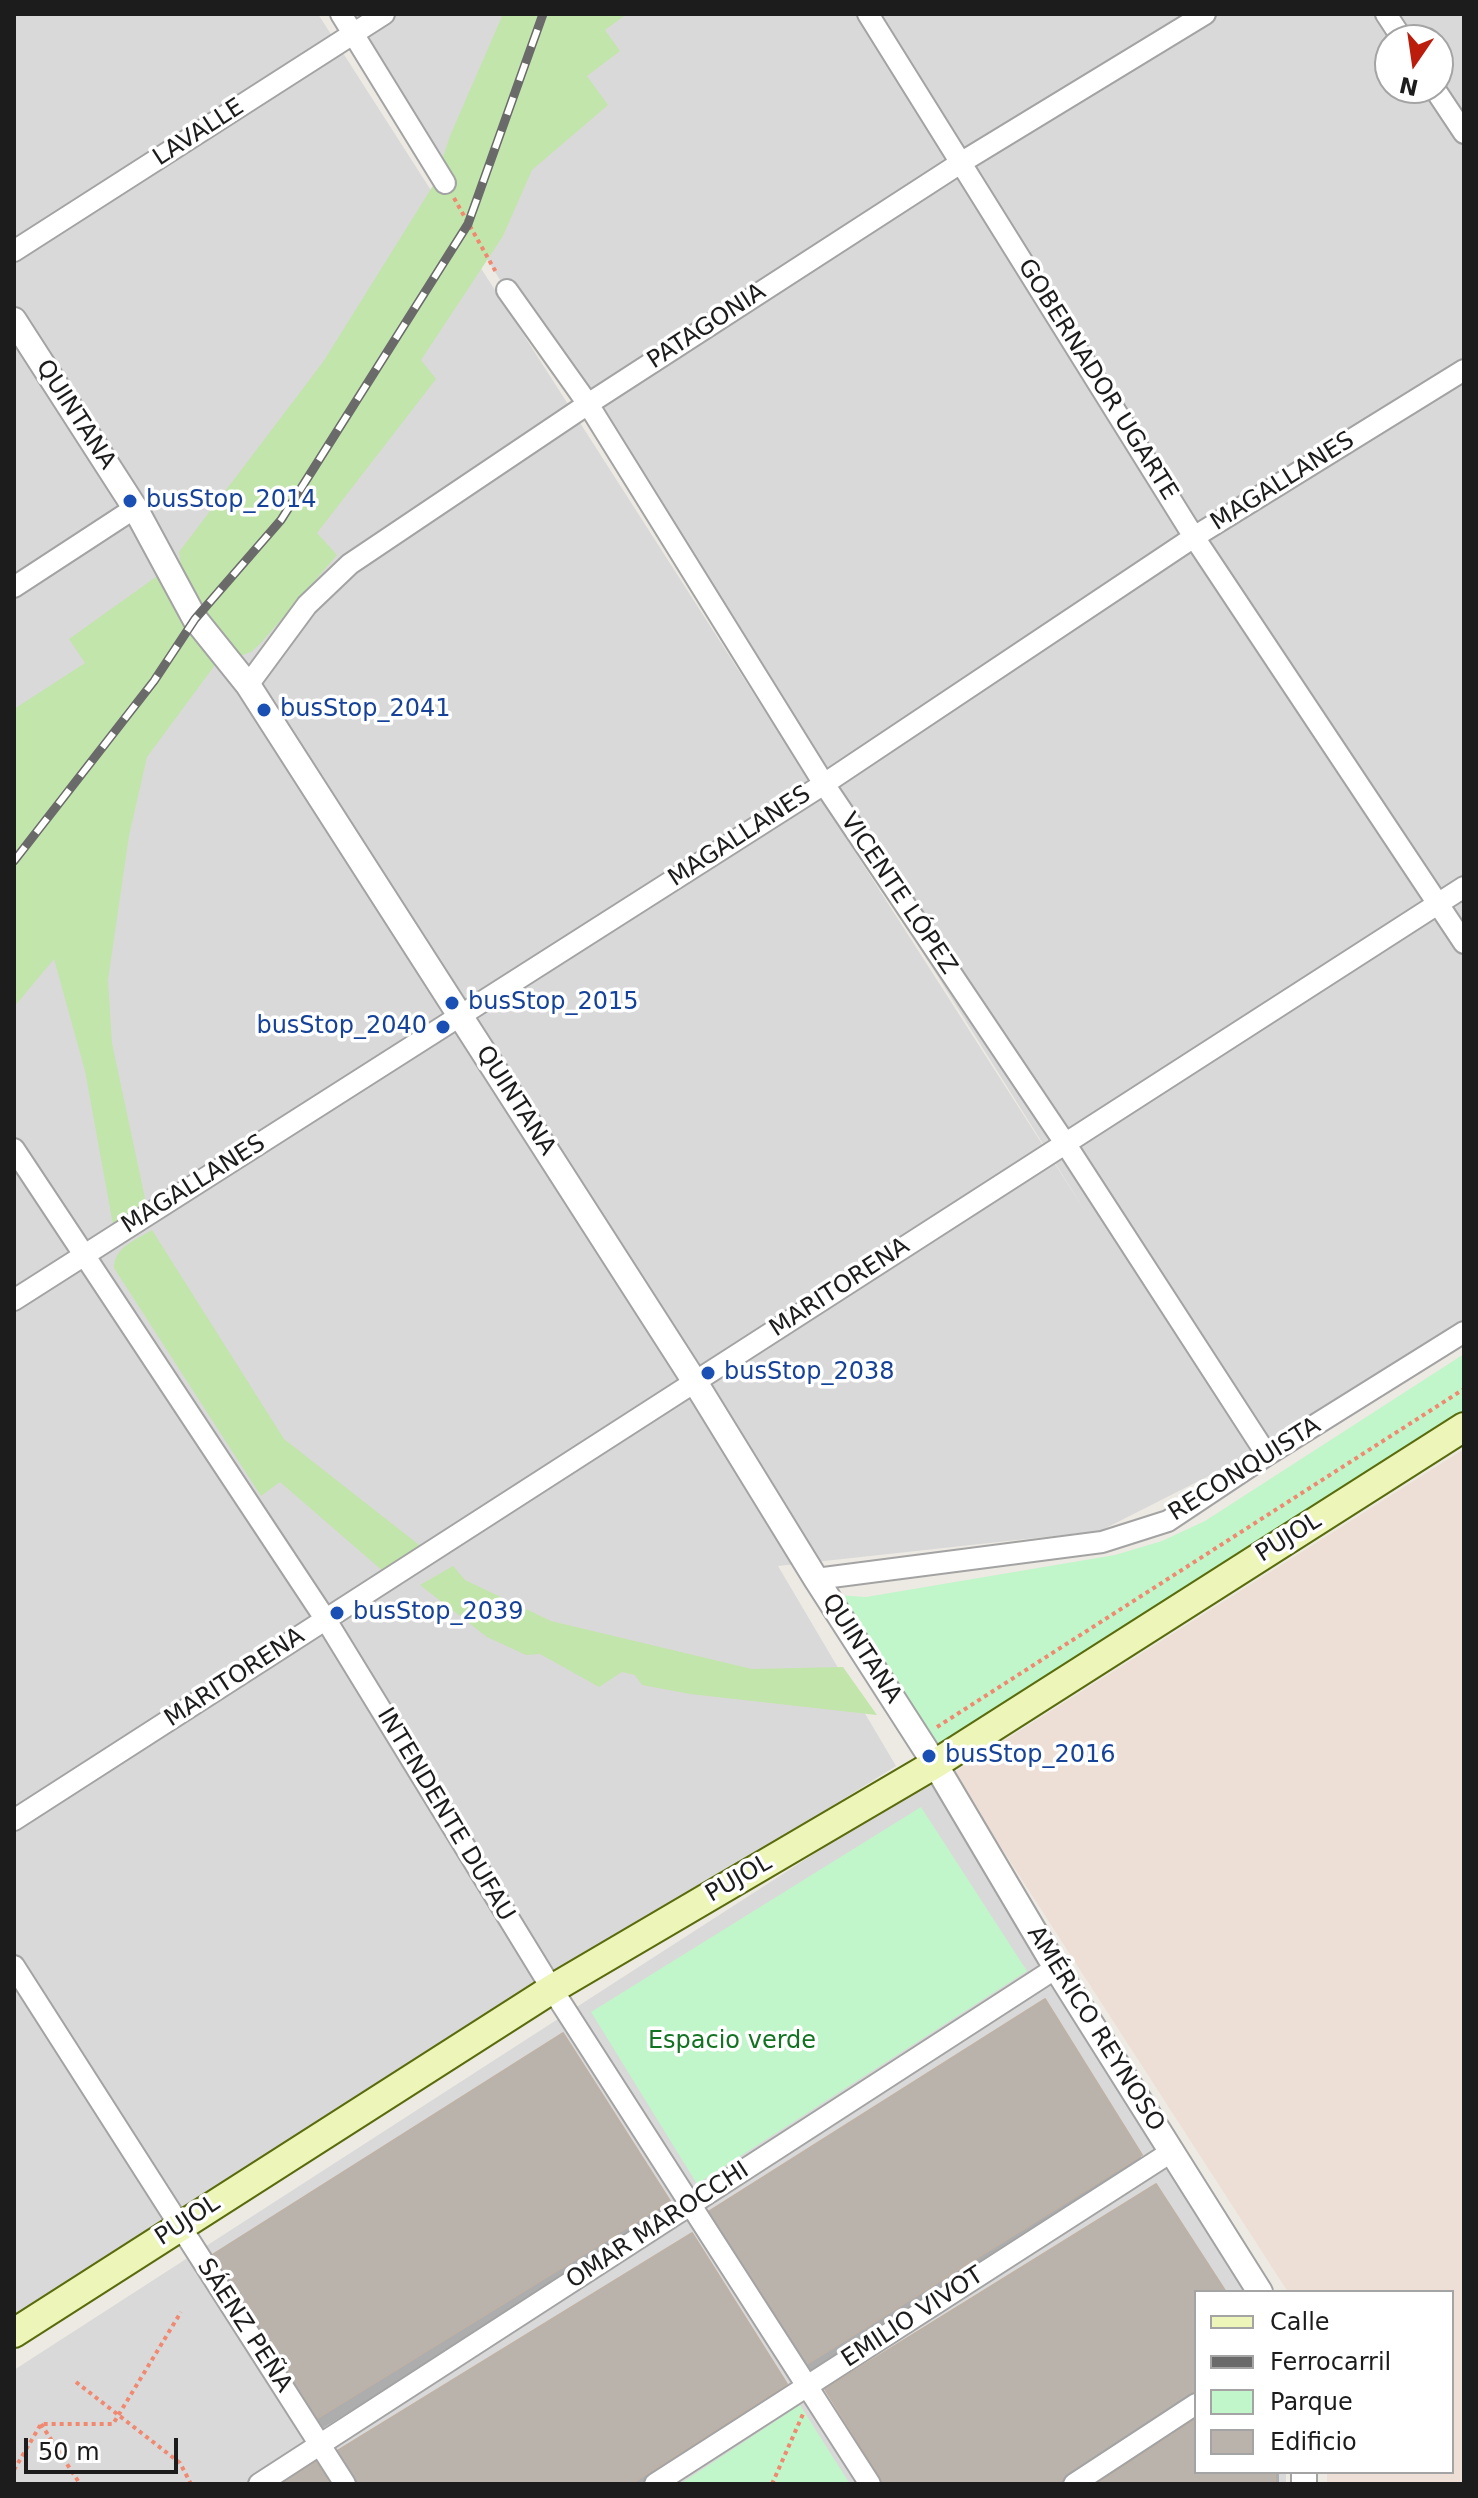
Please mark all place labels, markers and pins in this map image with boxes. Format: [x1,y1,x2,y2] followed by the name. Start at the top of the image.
[146,487,317,515] place label: busStop_2014
[121,492,139,510] marker: busStop_2014
[280,696,451,724] place label: busStop_2041
[255,701,273,719] marker: busStop_2041
[468,989,639,1017] place label: busStop_2015
[443,994,461,1012] marker: busStop_2015
[256,1013,427,1041] place label: busStop_2040
[434,1018,452,1036] marker: busStop_2040
[724,1359,895,1387] place label: busStop_2038
[699,1364,717,1382] marker: busStop_2038
[353,1599,524,1627] place label: busStop_2039
[328,1604,346,1622] marker: busStop_2039
[945,1742,1116,1770] place label: busStop_2016
[920,1747,938,1765] marker: busStop_2016

